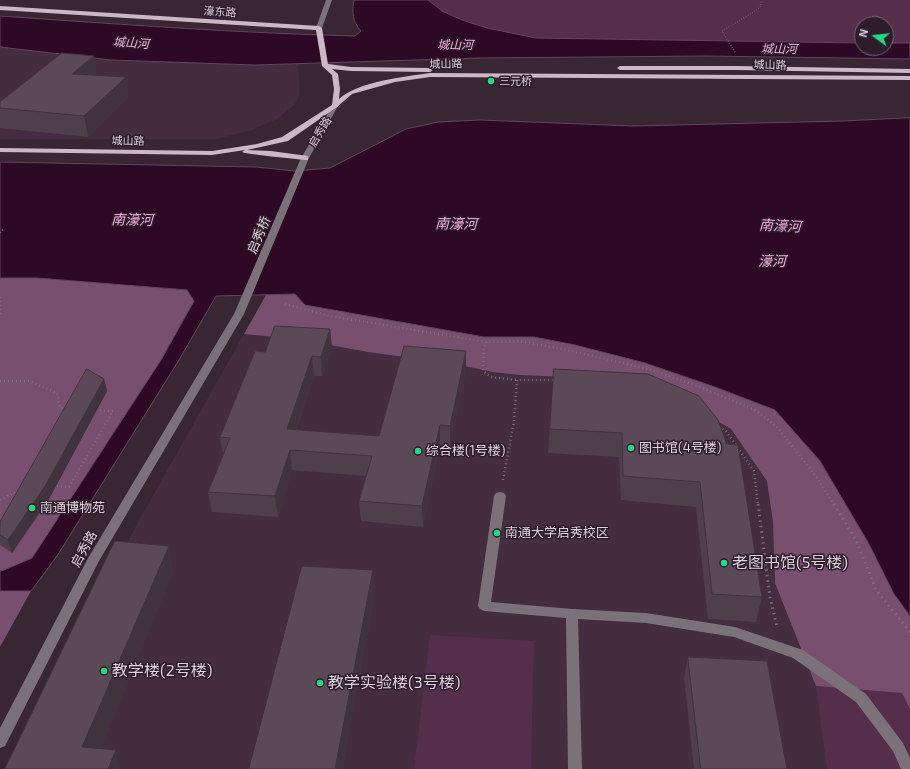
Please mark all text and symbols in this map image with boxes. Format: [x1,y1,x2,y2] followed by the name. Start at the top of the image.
[203,4,237,20] street label: 濠东路
[854,16,894,56] north arrow
[856,28,870,39] text: N
[113,35,149,51] water label: 城山河
[437,37,473,53] water label: 城山河
[761,41,797,57] water label: 城山河
[429,57,463,71] street label: 城山路
[753,58,787,72] street label: 城山路
[499,74,532,88] place label: 三元桥
[486,76,496,86] marker: 三元桥
[306,114,334,150] street label: 启秀路
[111,134,145,148] street label: 城山路
[111,211,153,229] water label: 南濠河
[244,214,274,256] street label: 启秀桥
[435,215,477,233] water label: 南濠河
[759,217,801,235] water label: 南濠河
[758,253,786,269] water label: 濠河
[639,440,721,456] place label: 图书馆(4号楼)
[426,443,506,459] place label: 综合楼(1号楼)
[626,443,636,453] marker: 图书馆(4号楼)
[413,446,423,456] marker: 综合楼(1号楼)
[40,500,105,516] place label: 南通博物苑
[27,503,37,513] marker: 南通博物苑
[505,525,609,541] place label: 南通大学启秀校区
[68,528,100,570] street label: 启秀路
[492,528,502,538] marker: 南通大学启秀校区
[732,553,848,573] place label: 老图书馆(5号楼)
[719,558,729,568] marker: 老图书馆(5号楼)
[112,661,212,681] place label: 教学楼(2号楼)
[99,666,109,676] marker: 教学楼(2号楼)
[328,673,460,693] place label: 教学实验楼(3号楼)
[315,678,325,688] marker: 教学实验楼(3号楼)

